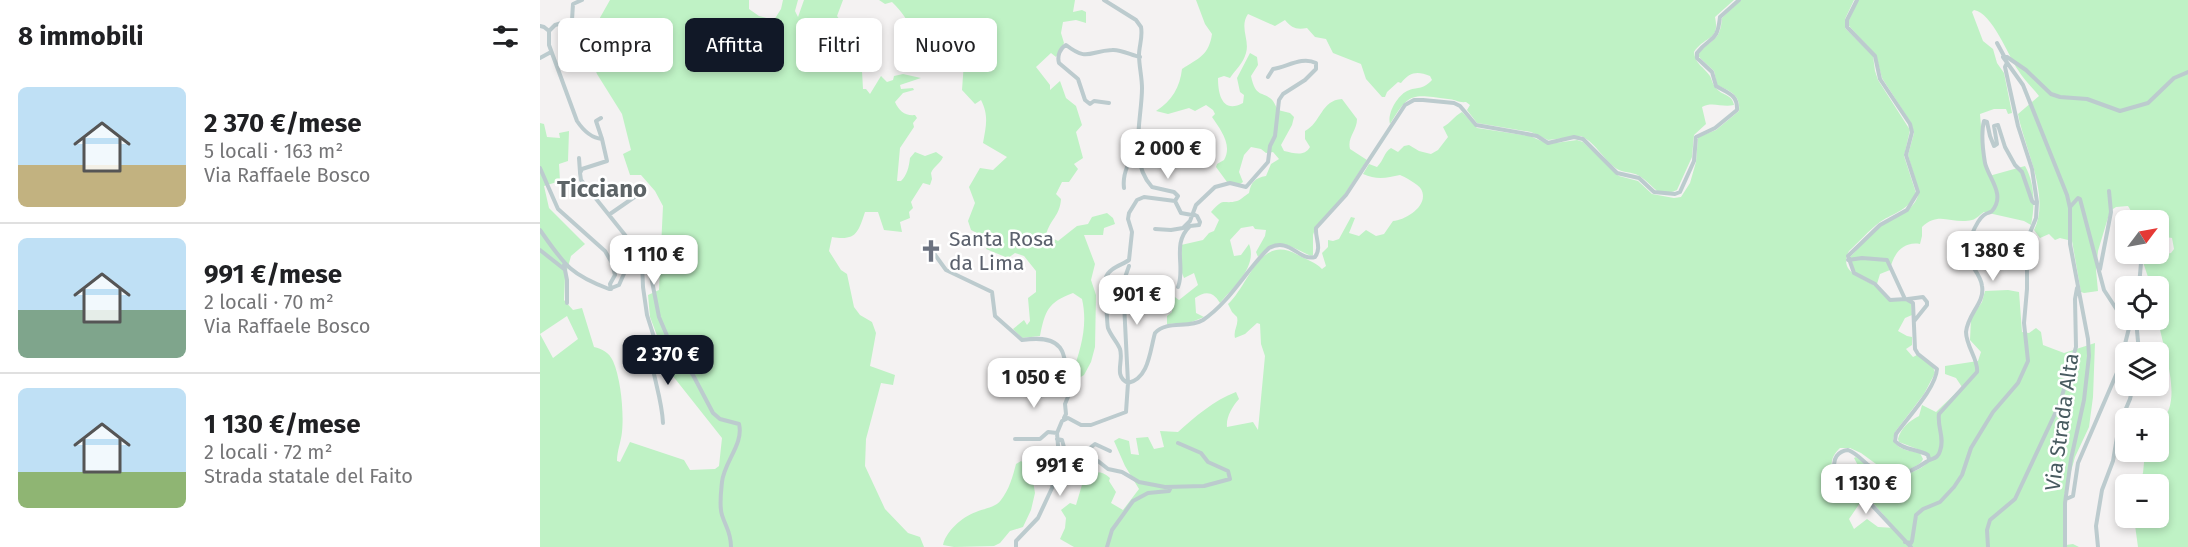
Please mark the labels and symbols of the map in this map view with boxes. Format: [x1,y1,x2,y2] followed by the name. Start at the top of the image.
[1113,129,1223,180] pin: 2 000 €
[557,175,647,203] district label: Ticciano
[2115,210,2169,264] north arrow
[949,226,1054,276] place label: Santa Rosa da Lima
[1938,231,2048,282] pin: 1 380 €
[599,235,709,286] pin: 1 110 €
[918,238,944,264] church icon: Santa Rosa da Lima
[1095,275,1179,326] pin: 901 €
[613,335,723,386] pin: 2 370 €
[2039,351,2085,493] street label: Via Strada Alta
[979,358,1089,409] pin: 1 050 €
[1018,446,1102,497] pin: 991 €
[1811,464,1921,515] pin: 1 130 €

